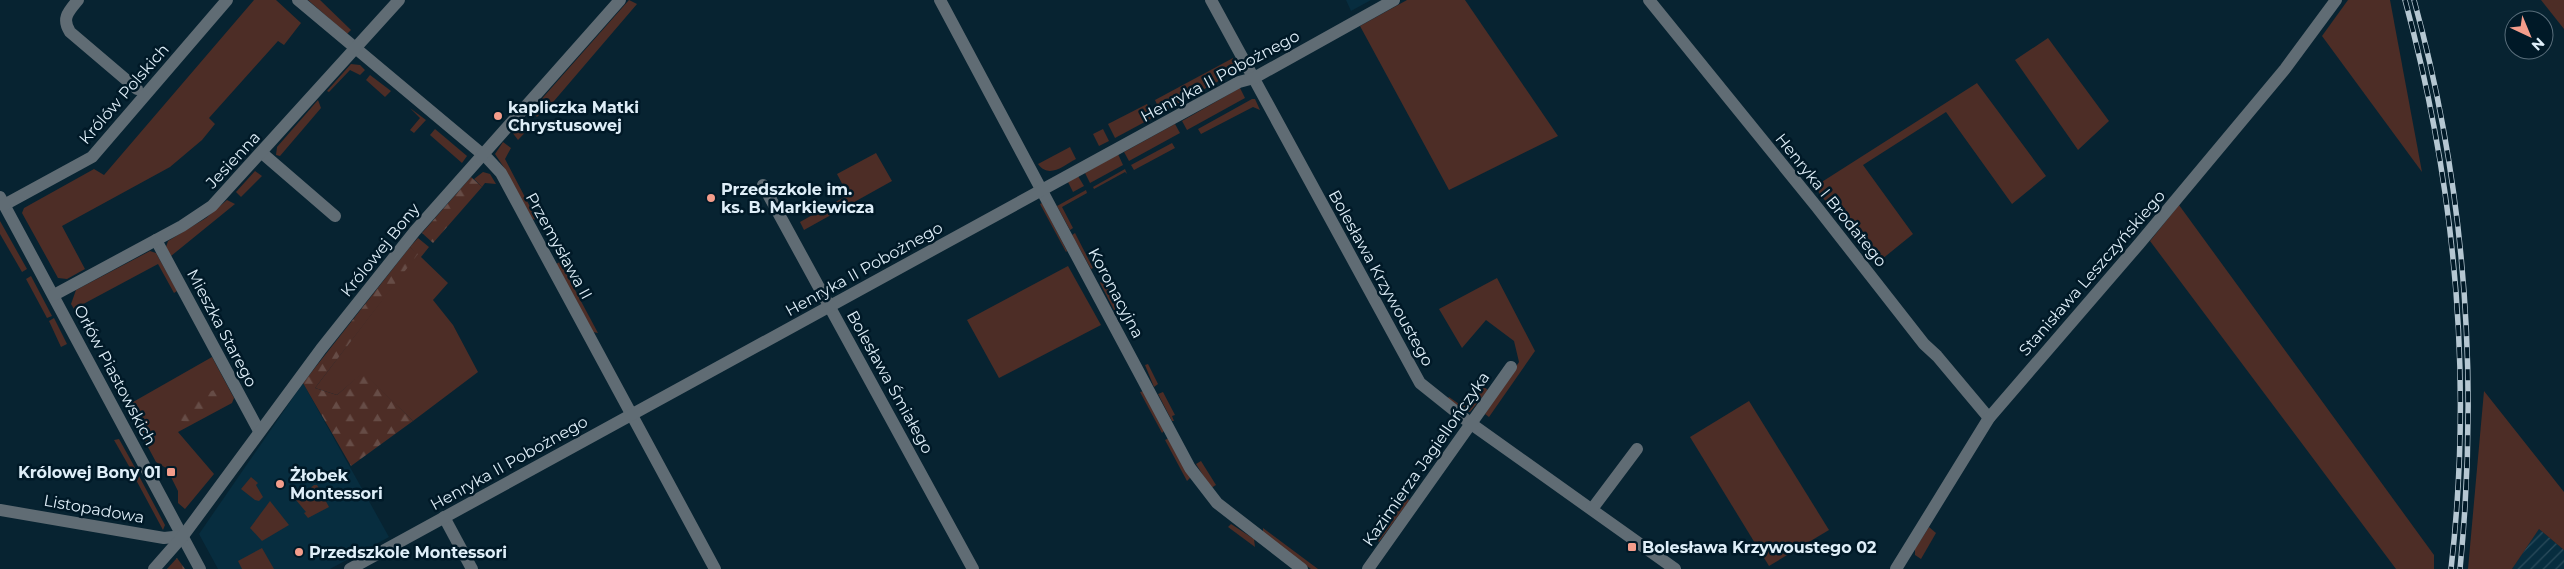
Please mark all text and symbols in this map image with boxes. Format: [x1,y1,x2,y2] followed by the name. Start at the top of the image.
[2504,10,2554,60] north arrow
[1137,26,1303,126] street label: Henryka II Pobożnego
[2528,34,2548,55] text: N
[75,40,173,148] street label: Królów Polskich
[508,98,639,135] place label: kapliczka Matki Chrystusowej
[492,110,504,122] marker: kapliczka Matki Chrystusowej
[201,128,264,193] street label: Jesienna
[1771,130,1891,270] street label: Henryka I Brodatego
[721,180,874,217] place label: Przedszkole im. ks. B. Markiewicza
[2015,186,2169,360] street label: Stanisława Leszczyńskiego
[1325,187,1437,369] street label: Bolesława Krzywoustego
[522,189,596,303] street label: Przemysława II
[705,192,717,204] marker: Przedszkole im. ks. B. Markiewicza
[337,199,424,301] street label: Królowej Bony
[782,218,946,320] street label: Henryka II Pobożnego
[1084,245,1148,341] street label: Koronacyjna
[183,266,261,390] street label: Mieszka Starego
[70,301,160,449] street label: Orłów Piastowskich
[843,307,937,457] street label: Bolesława Śmiałego
[1358,368,1494,550] street label: Kazimierza Jagiellończyka
[427,412,591,514] street label: Henryka II Pobożnego
[18,463,161,482] place label: Królowej Bony 01
[165,466,177,478] marker: Królowej Bony 01
[290,466,383,503] place label: Żłobek Montessori
[274,478,286,490] marker: Żłobek Montessori
[42,491,146,527] street label: Listopadowa
[1642,538,1877,557] place label: Bolesława Krzywoustego 02
[1626,541,1638,553] marker: Bolesława Krzywoustego 02
[309,543,507,562] place label: Przedszkole Montessori
[293,546,305,558] marker: Przedszkole Montessori

